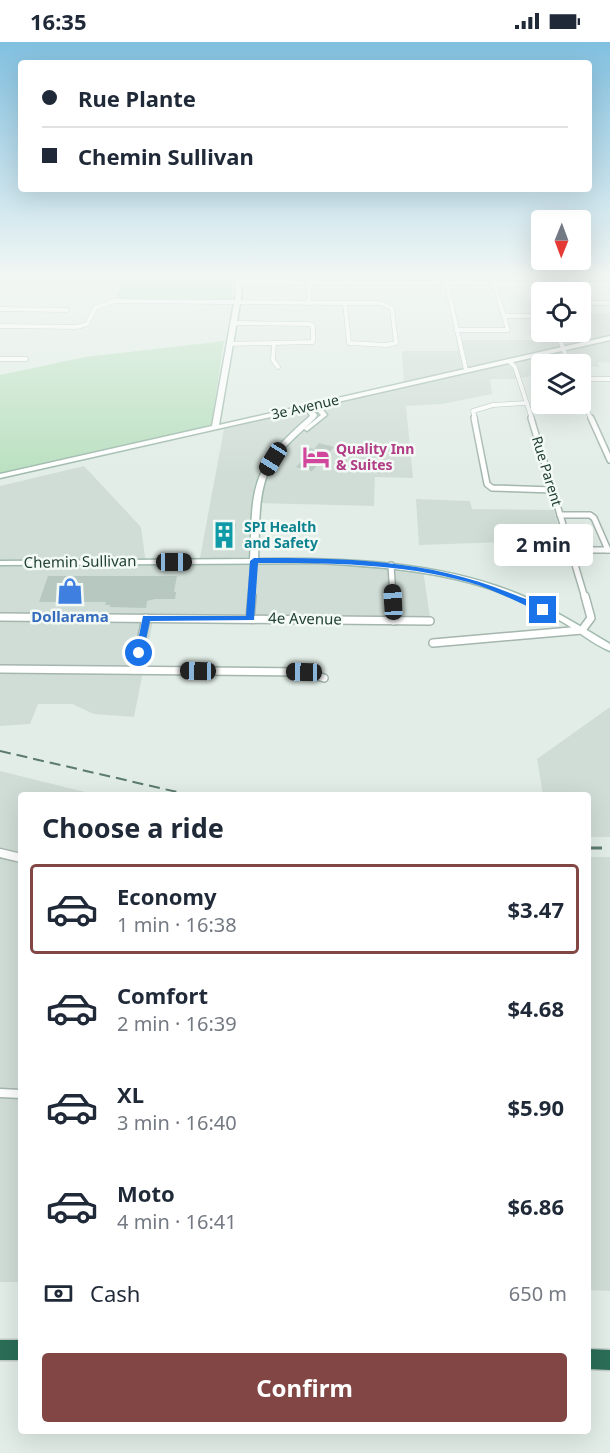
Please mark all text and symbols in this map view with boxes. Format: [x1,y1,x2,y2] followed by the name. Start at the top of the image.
[30,6,87,36] text: 16:35
[78,83,196,113] text: Rue Plante
[78,141,254,171] text: Chemin Sullivan
[531,210,591,270] north arrow
[531,210,591,414] map controls
[531,282,591,342] button: locate
[531,354,591,414] button: layers
[269,390,341,423] street label: 3e Avenue
[528,433,567,508] street label: Rue Parent
[256,439,290,479] car
[336,439,414,474] place label: Quality Inn & Suites
[301,442,331,472] hotel icon: Quality Inn & Suites
[244,517,318,552] place label: SPI Health and Safety
[209,520,239,550] building icon: SPI Health and Safety
[494,523,592,565] callout: 2 min
[516,531,571,558] text: 2 min
[23,550,137,572] street label: Chemin Sullivan
[156,553,192,571] car
[55,576,85,606] shop icon: Dollarama
[383,584,403,620] car
[529,596,556,623] route end
[31,606,109,626] place label: Dollarama
[268,607,342,629] street label: 4e Avenue
[125,639,152,666] route start
[180,662,216,680] car
[286,663,322,681] car
[42,809,224,846] text: Choose a ride
[117,881,216,911] text: Economy
[45,882,99,936] icon: car
[507,894,564,924] text: $3.47
[117,911,237,938] text: 1 min · 16:38
[117,980,208,1010] text: Comfort
[45,981,99,1035] icon: car
[507,993,564,1023] text: $4.68
[117,1010,237,1037] text: 2 min · 16:39
[117,1079,144,1109] text: XL
[45,1080,99,1134] icon: car
[507,1092,564,1122] text: $5.90
[117,1109,237,1136] text: 3 min · 16:40
[117,1178,175,1208] text: Moto
[45,1179,99,1233] icon: car
[507,1191,564,1221] text: $6.86
[117,1208,237,1235] text: 4 min · 16:41
[42,1277,75,1310] icon: cash
[90,1278,140,1308] text: Cash
[509,1280,567,1307] text: 650 m
[42,1353,567,1422] button: Confirm

